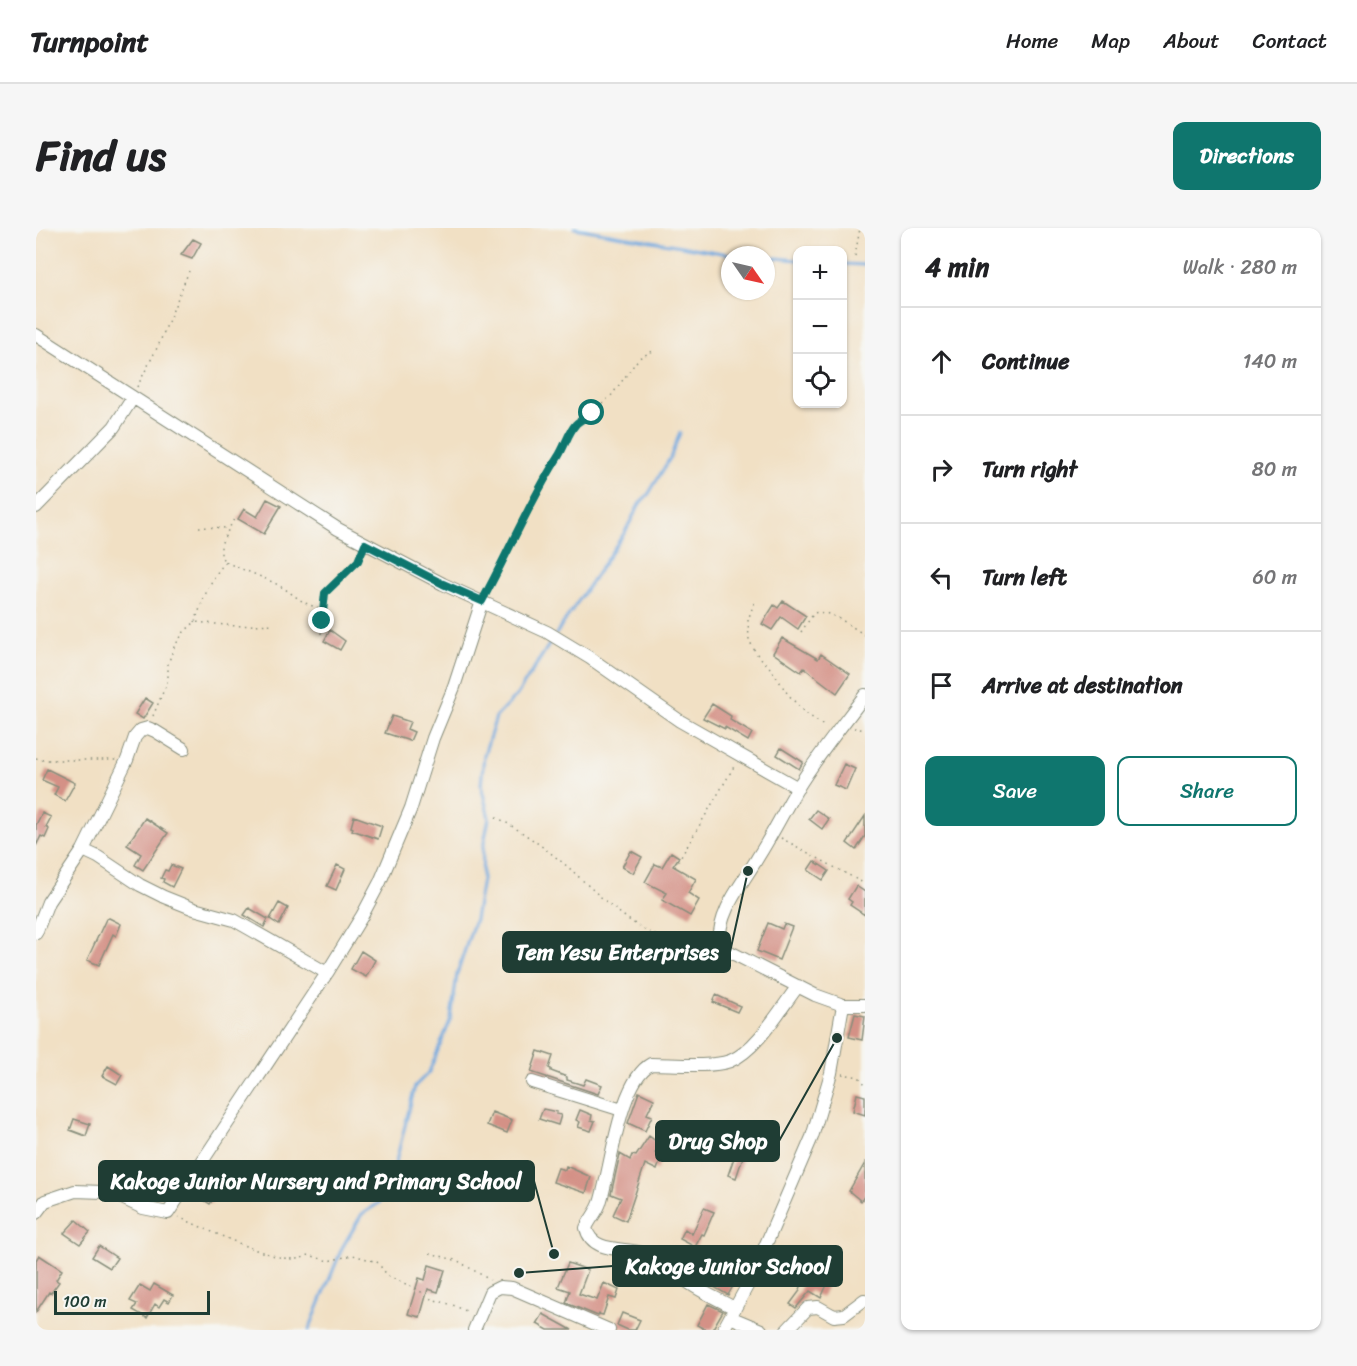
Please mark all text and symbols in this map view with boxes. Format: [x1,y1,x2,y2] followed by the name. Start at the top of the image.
[30,17,149,66] text: Turnpoint
[1006,22,1058,60] text: Home
[1091,22,1130,60] text: Map
[1163,22,1220,60] text: About
[1253,22,1327,60] text: Contact
[36,119,166,193] text: Find us
[1173,122,1321,190] button: Directions
[925,244,989,290] text: 4 min
[721,246,775,300] north arrow
[793,246,847,408] map controls
[793,246,847,300] button: +
[1183,250,1297,285] text: Walk · 280 m
[793,300,847,354] button: −
[982,342,1070,381] text: Continue
[1243,344,1297,379] text: 140 m
[925,345,958,378] icon: ahead
[793,354,847,408] button: locate
[578,399,604,425] route start
[982,450,1077,489] text: Turn right
[1252,452,1297,487] text: 80 m
[925,453,958,486] icon: right
[982,558,1067,597] text: Turn left
[1252,560,1297,595] text: 60 m
[925,561,958,594] icon: left
[308,607,334,633] route end
[982,666,1183,705] text: Arrive at destination
[925,669,958,702] icon: arrive
[925,756,1105,826] button: Save
[1117,756,1297,826] button: Share
[503,932,730,972] callout: Tem Yesu Enterprises
[515,933,720,972] text: Tem Yesu Enterprises
[656,1121,779,1161] callout: Drug Shop
[669,1122,768,1161] text: Drug Shop
[99,1161,534,1201] callout: Kakoge Junior Nursery and Primary School
[110,1162,523,1201] text: Kakoge Junior Nursery and Primary School
[613,1246,842,1286] callout: Kakoge Junior School
[624,1247,832,1286] text: Kakoge Junior School
[63,1287,107,1316] text: 100 m
[54,1288,210,1316] scale bar

